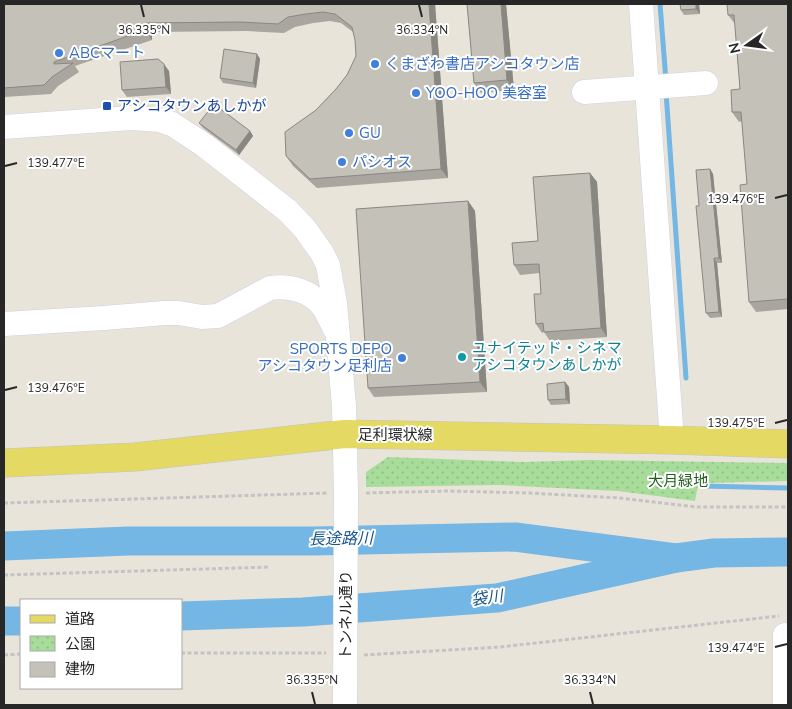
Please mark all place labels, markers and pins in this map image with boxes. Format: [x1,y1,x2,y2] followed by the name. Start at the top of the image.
[69,43,145,63] place label: ABCマート
[53,47,65,59] marker: ABCマート
[385,54,579,74] place label: くまざわ書店アシコタウン店
[369,58,381,70] marker: くまざわ書店アシコタウン店
[425,83,547,103] place label: YOO-HOO 美容室
[410,87,422,99] marker: YOO-HOO 美容室
[117,96,266,116] place label: アシコタウンあしかが
[101,100,113,112] marker: アシコタウンあしかが
[359,123,381,143] place label: GU
[343,127,355,139] marker: GU
[352,152,412,172] place label: パシオス
[336,156,348,168] marker: パシオス
[472,338,622,375] place label: ユナイテッド・シネマ アシコタウンあしかが
[258,339,392,376] place label: SPORTS DEPO アシコタウン足利店
[456,351,468,363] marker: ユナイテッド・シネマ アシコタウンあしかが
[396,352,408,364] marker: SPORTS DEPO アシコタウン足利店

